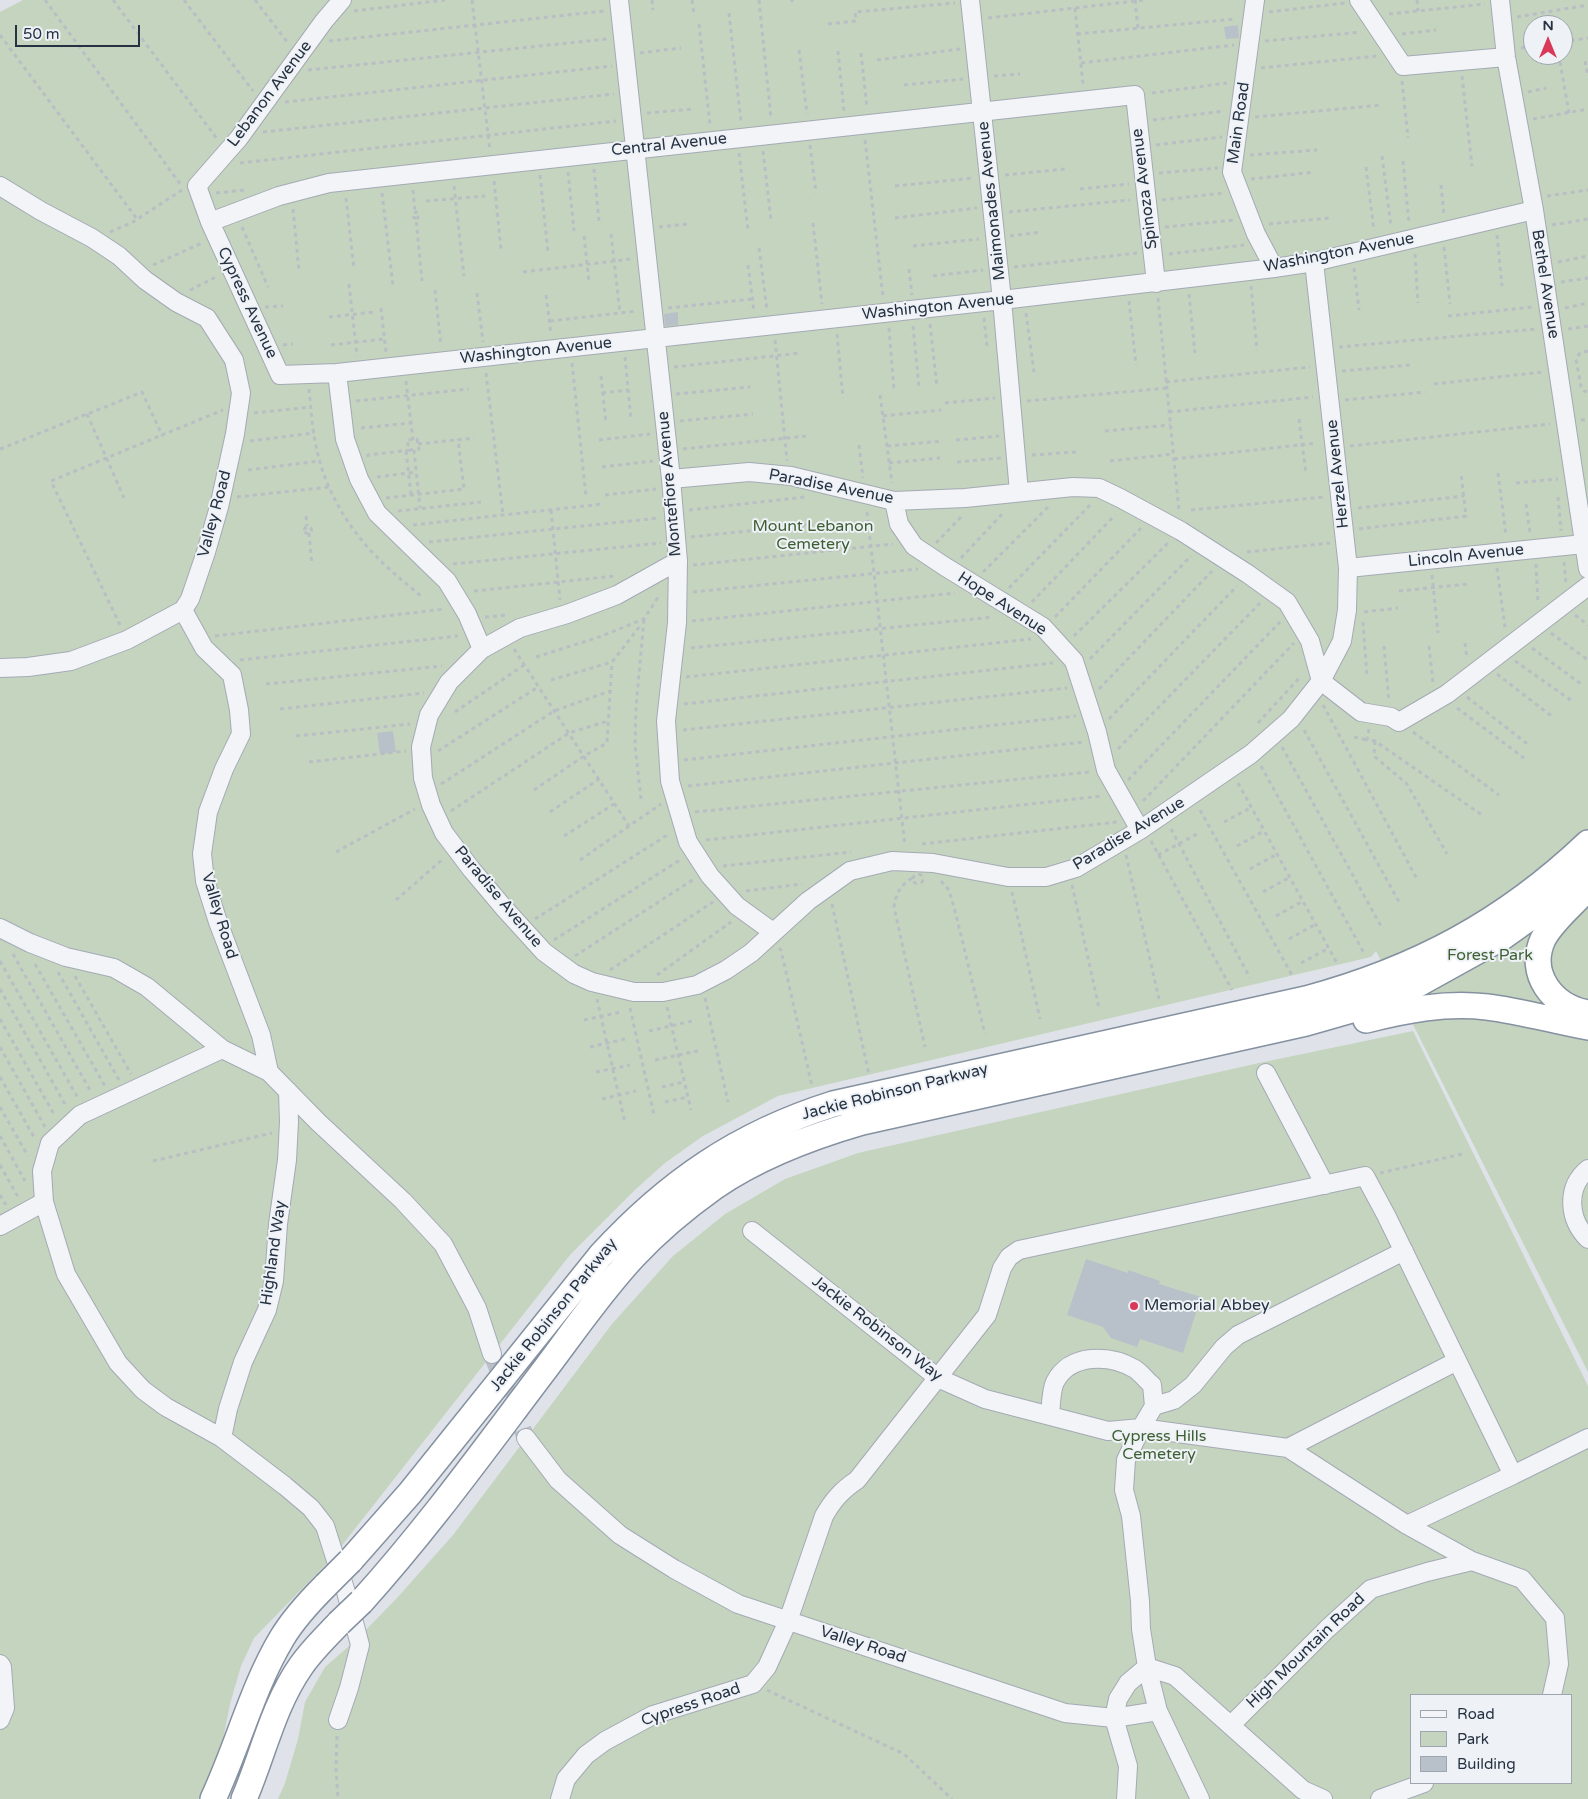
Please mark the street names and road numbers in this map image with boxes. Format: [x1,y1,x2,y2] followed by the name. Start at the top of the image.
[224,37,316,151] street label: Lebanon Avenue
[1224,81,1254,165] street label: Main Road
[974,121,1010,281] street label: Maimonades Avenue
[1128,127,1162,251] street label: Spinoza Avenue
[610,129,728,161] street label: Central Avenue
[1527,228,1563,340] street label: Bethel Avenue
[1262,229,1416,277] street label: Washington Avenue
[213,244,281,362] street label: Cypress Avenue
[861,289,1015,325] street label: Washington Avenue
[459,333,613,369] street label: Washington Avenue
[654,411,686,557] street label: Montefiore Avenue
[1323,419,1353,529] street label: Herzel Avenue
[767,465,895,509] street label: Paradise Avenue
[194,468,236,560] street label: Valley Road
[1407,540,1525,572] street label: Lincoln Avenue
[954,568,1050,640] street label: Hope Avenue
[1070,793,1188,875] street label: Paradise Avenue
[450,842,546,952] street label: Paradise Avenue
[197,871,241,961] street label: Valley Road
[800,1060,990,1124] street label: Jackie Robinson Parkway
[257,1199,291,1307] street label: Highland Way
[486,1235,622,1395] street label: Jackie Robinson Parkway
[808,1272,946,1386] street label: Jackie Robinson Way
[1243,1589,1369,1713] street label: High Mountain Road
[818,1622,908,1668] street label: Valley Road
[639,1679,743,1731] street label: Cypress Road

